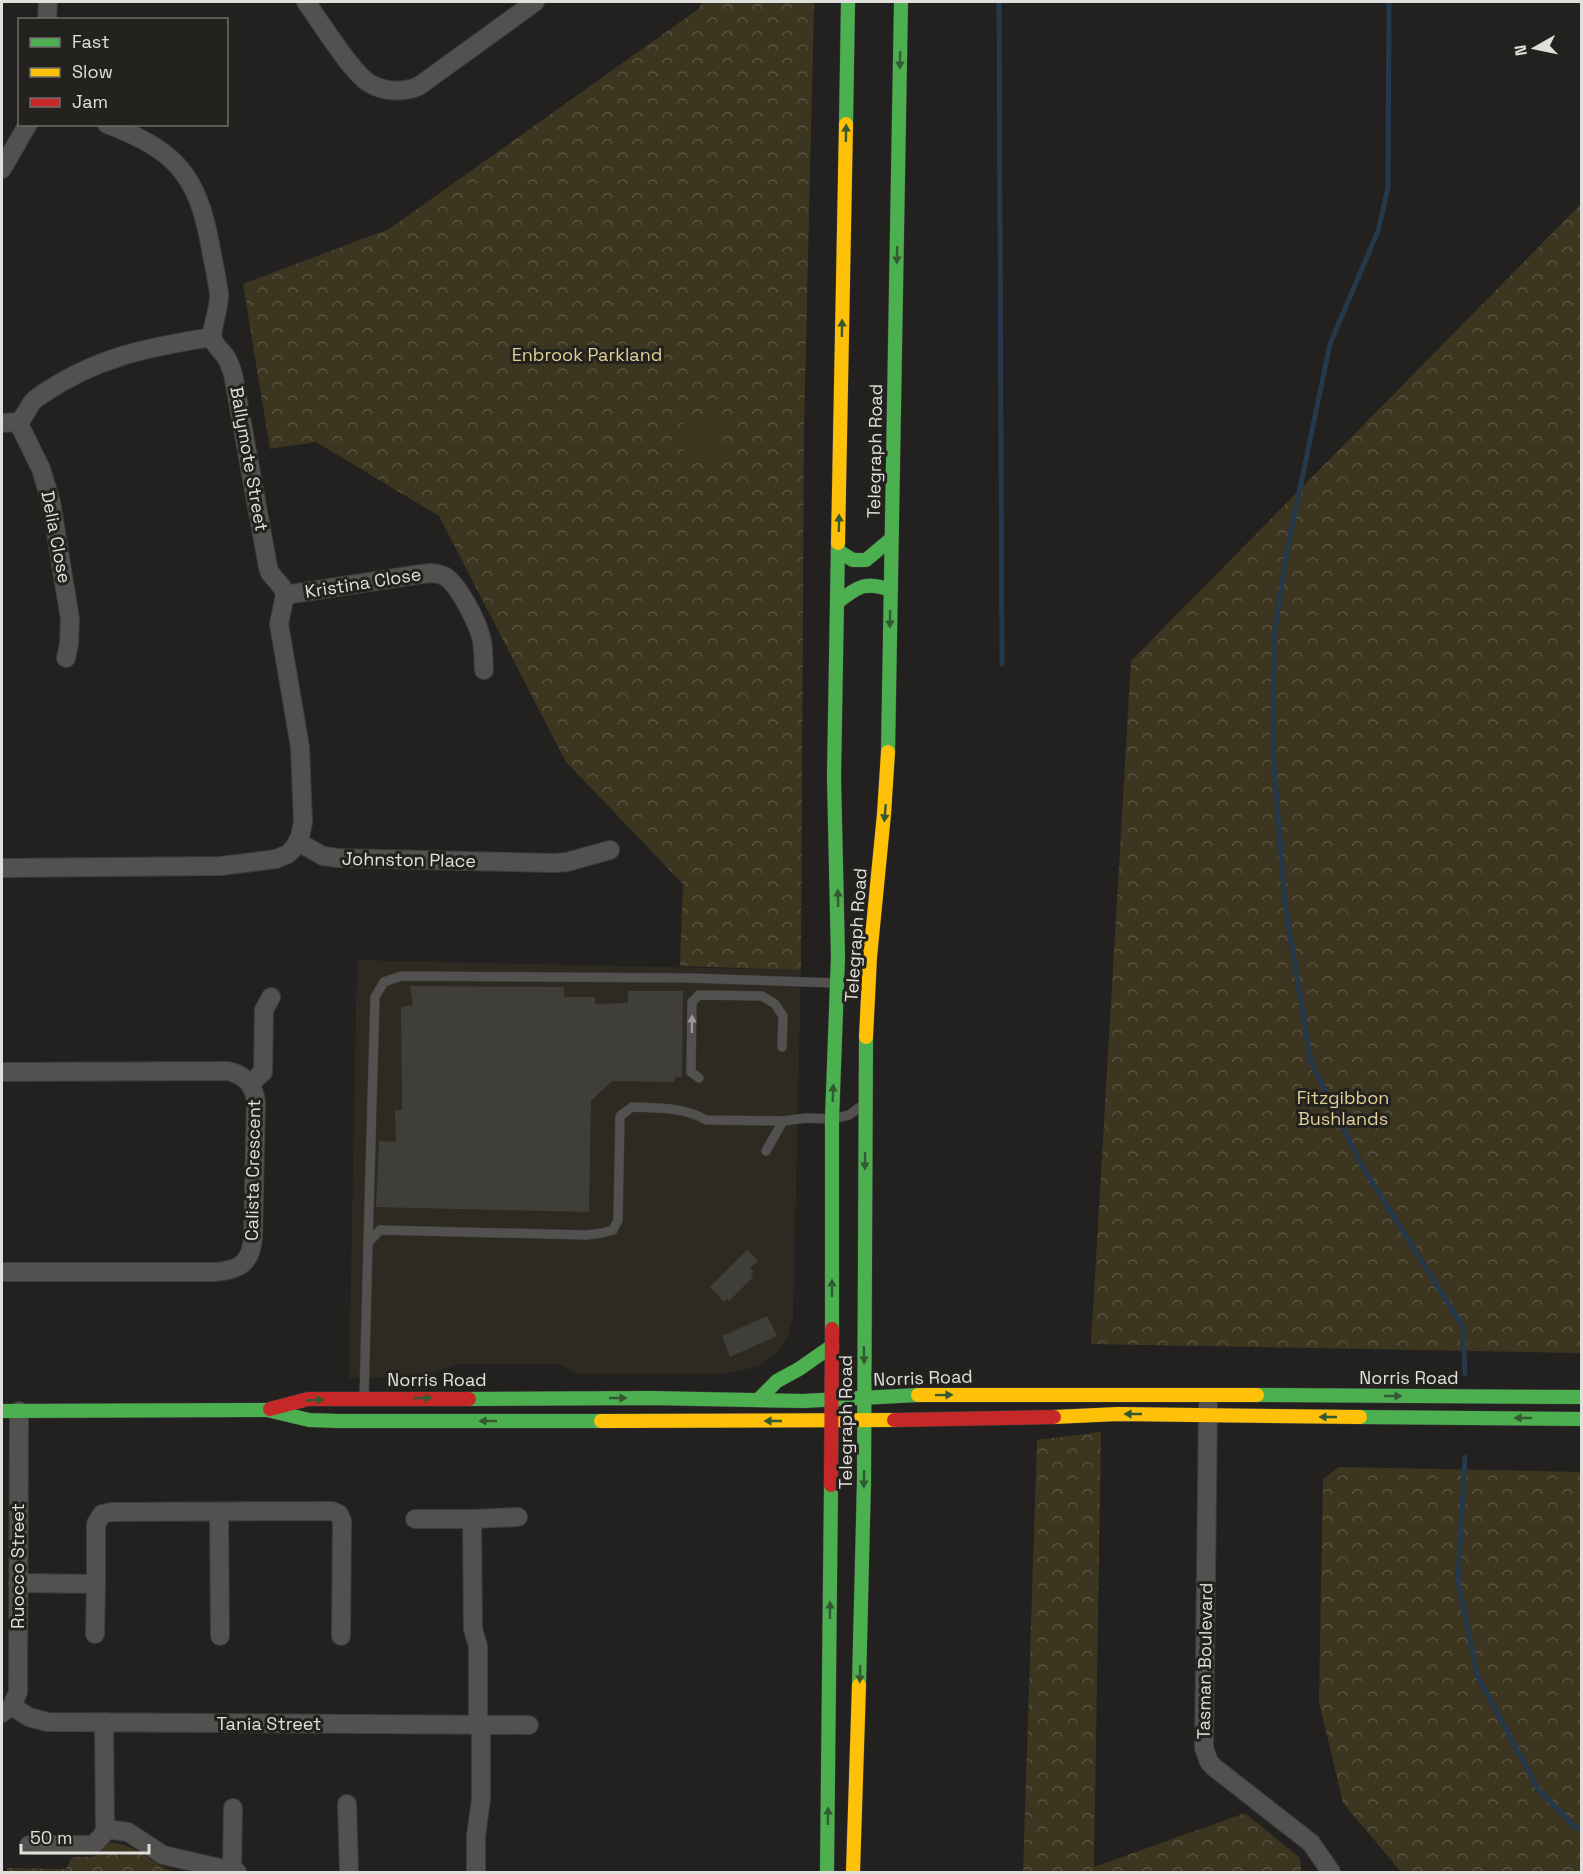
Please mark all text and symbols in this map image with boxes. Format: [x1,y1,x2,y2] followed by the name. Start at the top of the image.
[18,18,228,126] legend
[1505,18,1565,78] north arrow
[72,30,109,53] text: Fast
[1509,43,1532,57] text: N
[896,50,905,69] one-way arrow
[72,60,113,83] text: Slow
[72,90,108,113] text: Jam
[841,123,851,142] one-way arrow
[892,245,901,264] one-way arrow
[837,318,847,337] one-way arrow
[512,343,662,366] park label: Enbrook Parkland
[862,384,887,518] street label: Telegraph Road
[225,385,274,533] street label: Ballymote Street
[36,489,77,585] street label: Delia Close
[834,513,843,532] one-way arrow
[303,562,423,603] street label: Kristina Close
[885,609,895,628] one-way arrow
[880,804,890,823] one-way arrow
[342,847,476,872] street label: Johnston Place
[839,867,872,1003] street label: Telegraph Road
[833,888,843,907] one-way arrow
[687,1015,697,1034] one-way arrow
[829,1083,838,1102] one-way arrow
[1297,1086,1389,1130] park label: Fitzgibbon Bushlands
[240,1099,265,1241] street label: Calista Crescent
[860,1151,870,1170] one-way arrow
[827,1278,837,1297] one-way arrow
[859,1346,869,1365] one-way arrow
[834,1355,857,1489] street label: Telegraph Road
[873,1364,973,1391] street label: Norris Road
[1359,1366,1459,1389] street label: Norris Road
[387,1368,487,1391] street label: Norris Road
[934,1390,953,1400] one-way arrow
[1383,1391,1402,1401] one-way arrow
[608,1393,627,1403] one-way arrow
[413,1394,432,1403] one-way arrow
[305,1395,324,1404] one-way arrow
[1124,1409,1143,1419] one-way arrow
[1319,1412,1338,1422] one-way arrow
[1514,1413,1533,1423] one-way arrow
[478,1416,497,1426] one-way arrow
[764,1416,783,1426] one-way arrow
[859,1470,869,1489] one-way arrow
[6,1503,29,1629] street label: Ruocco Street
[1192,1582,1217,1740] street label: Tasman Boulevard
[825,1600,835,1619] one-way arrow
[856,1665,865,1684] one-way arrow
[217,1712,321,1735] street label: Tania Street
[823,1806,832,1825] one-way arrow
[21,1817,148,1855] scale bar
[30,1826,72,1849] text: 50 m

